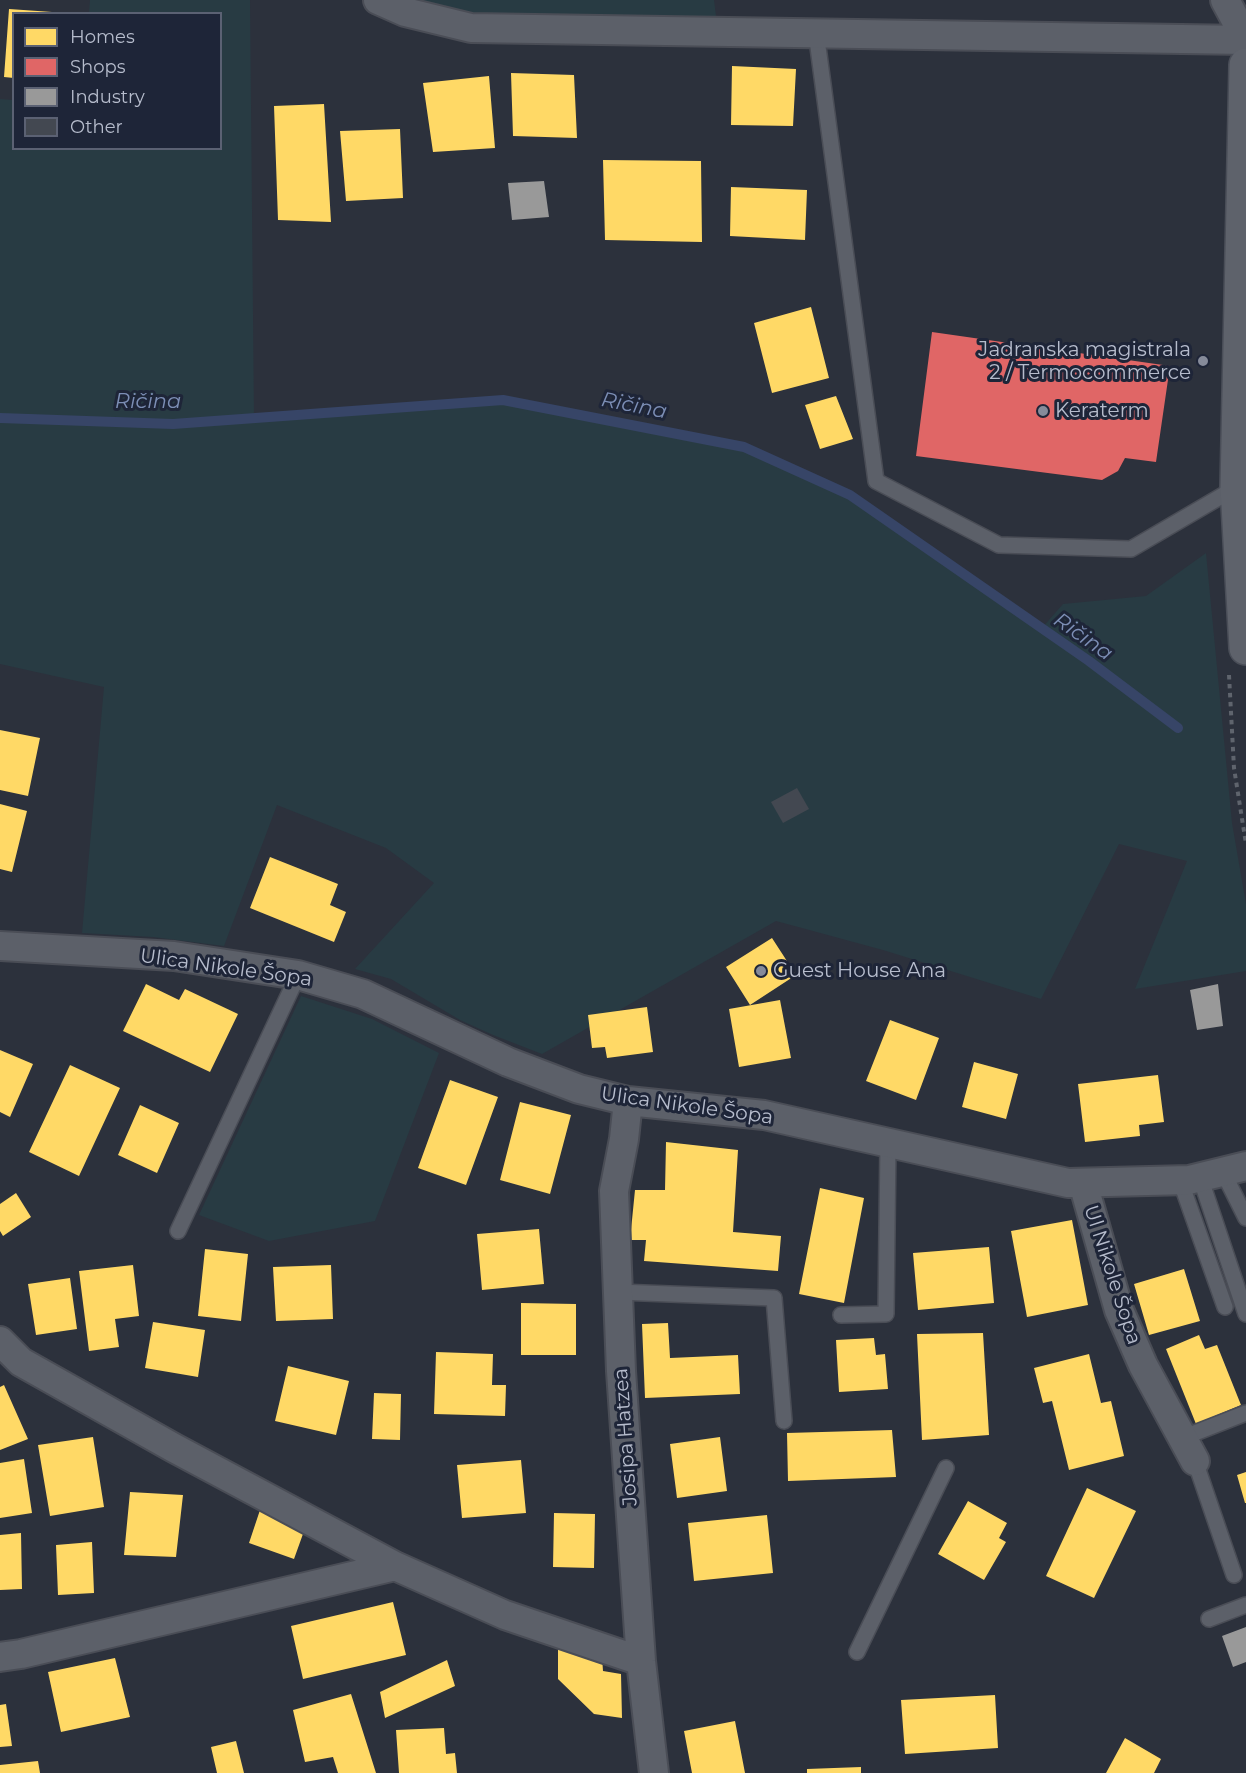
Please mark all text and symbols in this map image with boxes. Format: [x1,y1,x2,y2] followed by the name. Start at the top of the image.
[12,12,222,150] legend
[70,26,135,48] text: Homes
[70,56,126,78] text: Shops
[70,86,145,108] text: Industry
[70,116,123,138] text: Other
[978,338,1191,385] place label: Jadranska magistrala 2 / Termocommerce
[1196,354,1210,368] marker: Jadranska magistrala 2 / Termocommerce
[599,387,669,425] water label: Ričina
[115,389,181,415] water label: Ričina
[1055,399,1149,423] place label: Keraterm
[1036,404,1050,418] marker: Keraterm
[1049,608,1117,666] water label: Ričina
[138,944,314,992] street label: Ulica Nikole Šopa
[773,959,946,983] place label: Guest House Ana
[754,964,768,978] marker: Guest House Ana
[599,1082,775,1130] street label: Ulica Nikole Šopa
[1078,1202,1146,1348] street label: Ul Nikole Šopa
[609,1367,643,1507] street label: Josipa Hatzea

